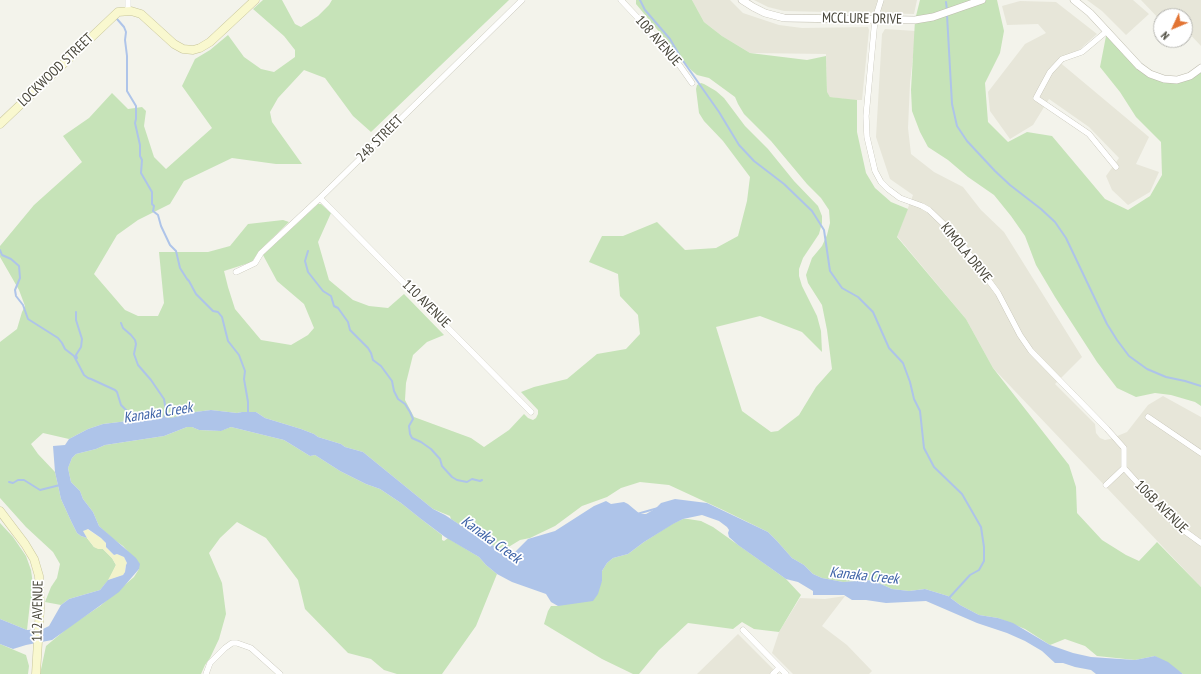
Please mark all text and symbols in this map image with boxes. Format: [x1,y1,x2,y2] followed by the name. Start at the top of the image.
[1153,8,1193,48] north arrow
[822,10,902,28] street label: MCCLURE DRIVE
[632,12,684,70] street label: 108 AVENUE
[1158,29,1172,43] text: N
[15,30,97,110] street label: LOCKWOOD STREET
[353,112,407,166] street label: 248 STREET
[937,220,995,286] street label: KIMOLA DRIVE
[398,276,454,332] street label: 110 AVENUE
[122,399,194,427] water label: Kanaka Creek
[1131,477,1191,537] street label: 106B AVENUE
[458,512,524,568] water label: Kanaka Creek
[828,563,900,589] water label: Kanaka Creek
[29,580,47,642] street label: 112 AVENUE

